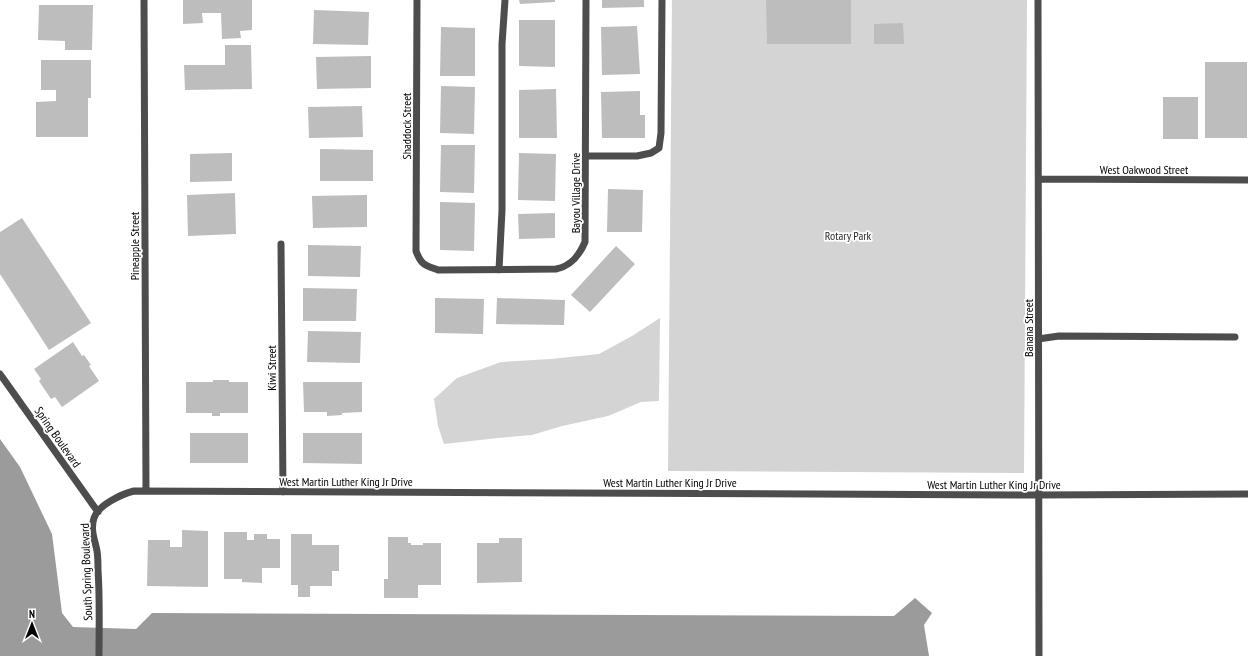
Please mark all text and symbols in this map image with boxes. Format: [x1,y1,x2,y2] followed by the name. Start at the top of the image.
[399,92,414,159] street label: Shaddock Street
[568,153,583,233] street label: Bayou Village Drive
[1100,162,1189,177] street label: West Oakwood Street
[127,211,142,280] street label: Pineapple Street
[825,228,872,243] park label: Rotary Park
[1021,298,1036,357] street label: Banana Street
[264,345,279,391] street label: Kiwi Street
[32,404,84,470] street label: Spring Boulevard
[279,474,413,489] street label: West Martin Luther King Jr Drive
[603,475,737,490] street label: West Martin Luther King Jr Drive
[927,477,1061,492] street label: West Martin Luther King Jr Drive
[77,523,95,621] street label: South Spring Boulevard
[12,604,52,644] north arrow
[29,607,35,621] text: N

